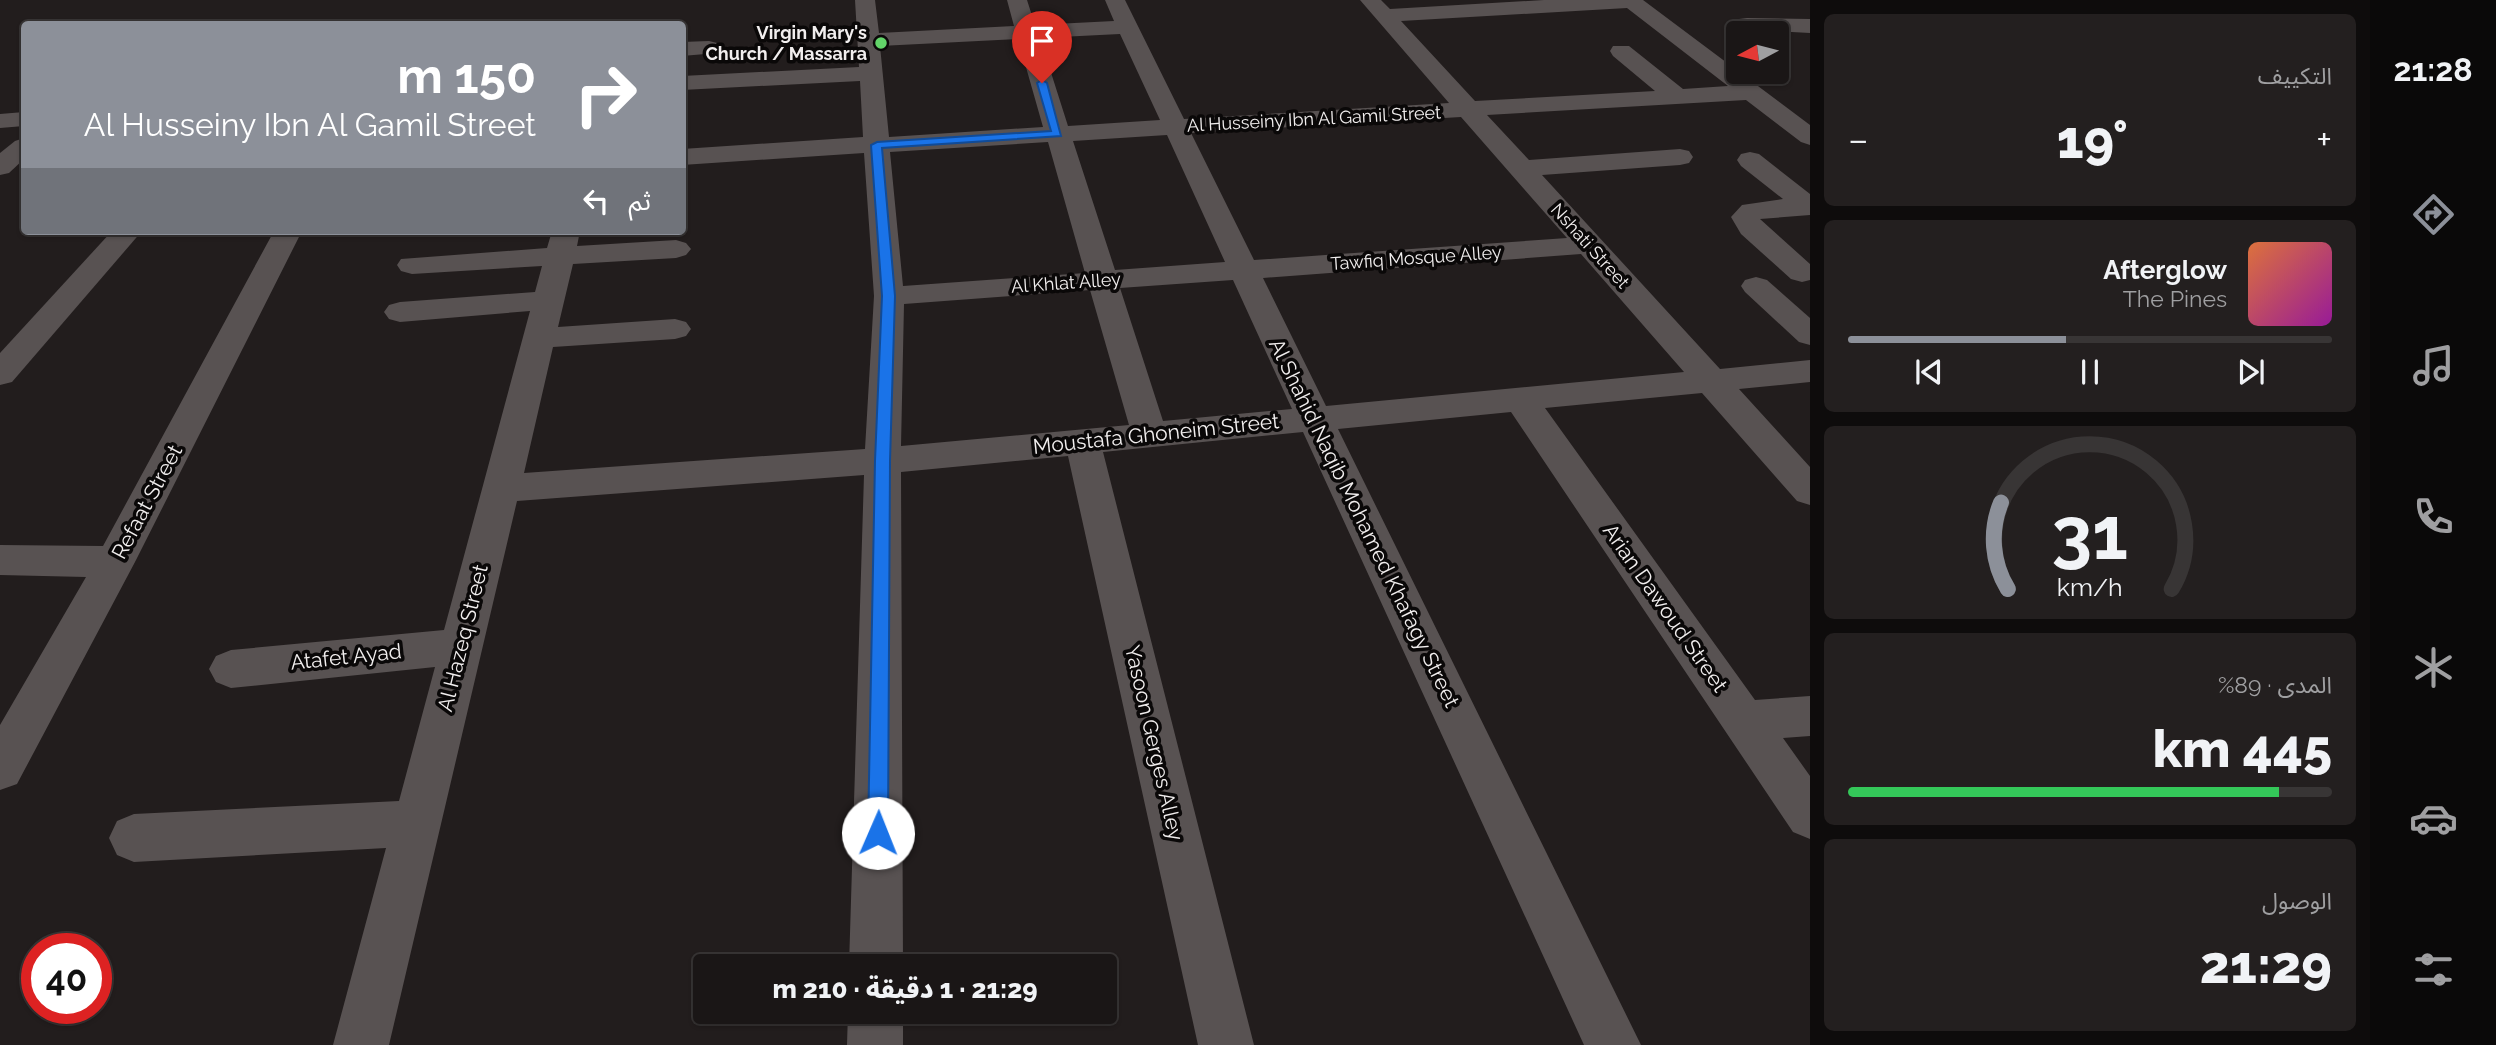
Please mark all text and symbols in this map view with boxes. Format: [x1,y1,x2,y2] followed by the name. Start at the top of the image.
[1012,11,1072,83] pin
[1726,21,1788,84] north arrow
[1726,21,1789,84] map controls
[705,22,867,64] place label: Virgin Mary's Church / Massarra
[1023,22,1061,60] icon: arrive
[873,35,889,51] marker: Virgin Mary's Church / Massarra
[397,47,536,104] text: 150 m
[560,49,651,140] icon: right
[2393,51,2473,88] text: 21:28
[2258,62,2332,89] text: التكييف
[1186,101,1442,136] street label: Al Husseiny Ibn Al Gamil Street
[84,106,536,143] text: Al Husseiny Ibn Al Gamil Street
[2057,109,2128,170] text: 19°
[1848,117,1868,162] text: −
[2316,117,2332,162] text: +
[577,182,615,220] icon: left
[629,186,651,216] text: ثم
[2409,190,2458,239] icon: directions
[1547,199,1634,293] street label: Nshati Street
[1330,241,1502,274] street label: Tawfiq Mosque Alley
[2103,255,2227,285] text: Afterglow
[1010,268,1122,297] street label: Al Khlat Alley
[2123,285,2227,312] text: The Pines
[1264,334,1465,711] street label: Al Shahid Naqib Mohamed Khafagy Street
[2409,341,2458,390] icon: music
[1910,353,1948,391] icon: previous
[2071,353,2109,391] icon: pause
[2232,353,2270,391] icon: next
[1032,408,1280,459] street label: Moustafa Ghoneim Street
[106,440,187,563] street label: Refaat Street
[2052,491,2128,576] text: 31
[2409,492,2458,541] icon: phone
[1598,519,1733,697] street label: Arian Dawoud Street
[432,562,493,714] street label: Al Hazeq Street
[2057,571,2123,601] text: km/h
[289,638,403,675] street label: Atafet Ayad
[1120,643,1189,843] street label: Yasoon Gerges Alley
[2409,643,2458,692] icon: climate
[2218,671,2332,698] text: المدى · 89%
[2153,718,2332,779] text: 445 km
[2409,794,2458,843] icon: car
[841,796,915,870] position arrow
[2262,887,2332,914] text: الوصول
[21,933,112,1024] speed limit sign: 40
[2200,934,2332,995] text: 21:29
[2409,945,2458,994] icon: filters
[772,974,1038,1004] text: 21:29 · 1 دقيقة · 210 m

